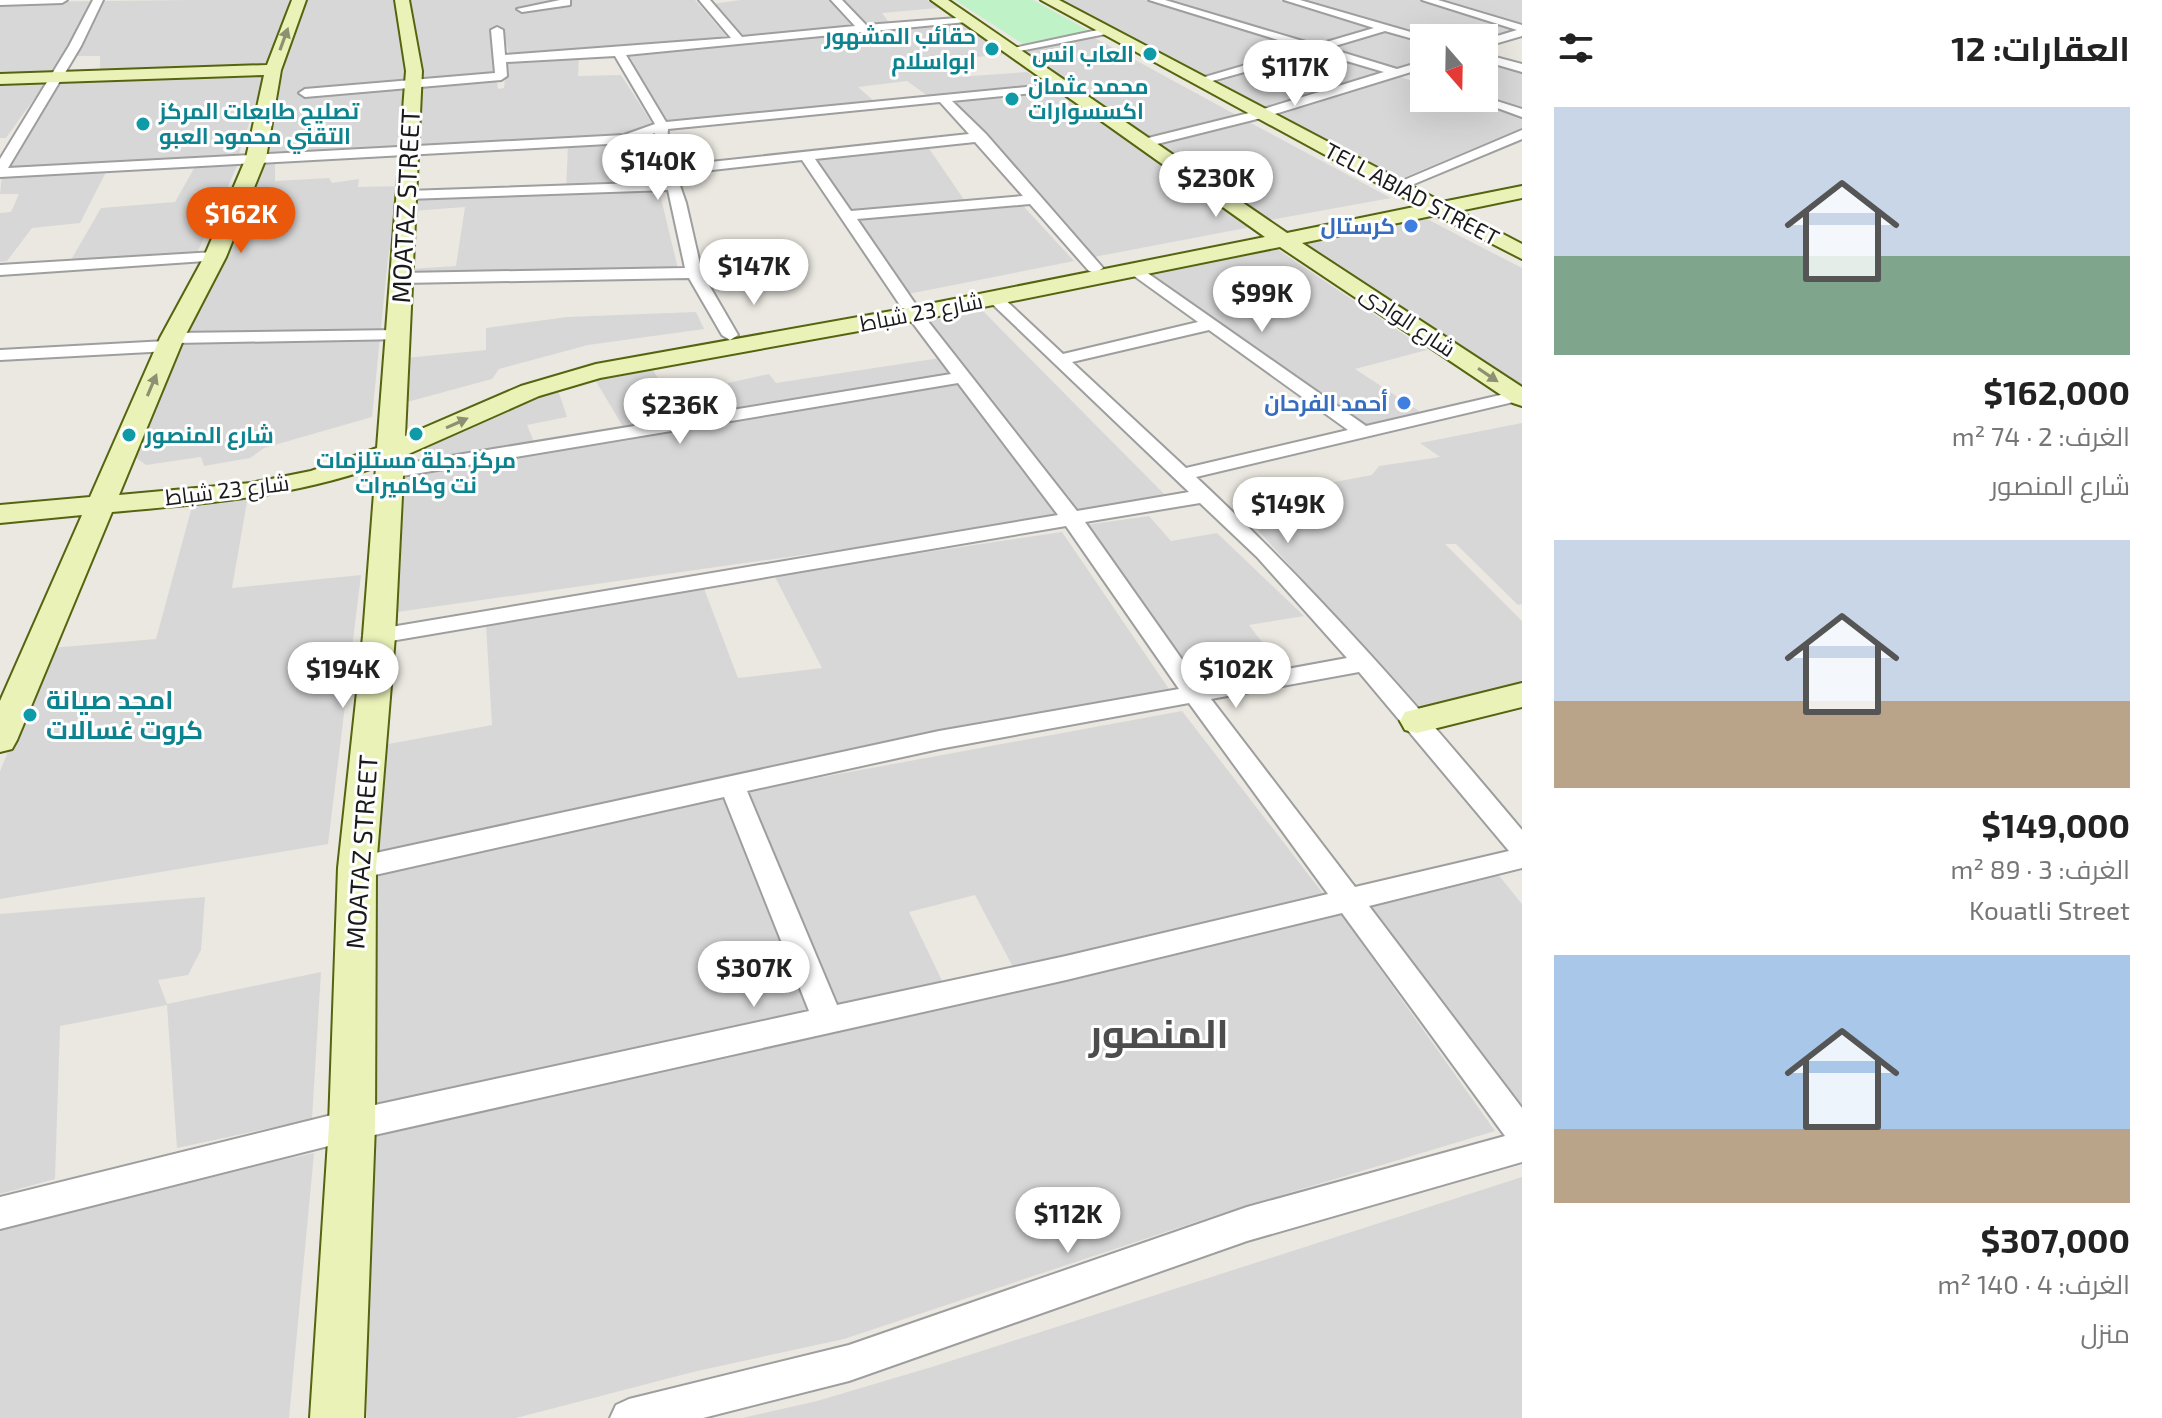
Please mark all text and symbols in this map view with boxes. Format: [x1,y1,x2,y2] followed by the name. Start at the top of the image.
[823,22,976,77] place label: حقائب المشهور ابواسلام
[1410,24,1498,112] north arrow
[1410,24,1498,112] map controls
[1554,26,1598,70] icon: filters
[279,27,291,51] one-way arrow
[1951,27,2130,68] text: العقارات: 12
[983,40,1001,58] marker: حقائب المشهور ابواسلام
[1032,40,1134,68] place label: العاب انس
[1239,40,1351,108] pin: $117K
[1141,45,1159,63] marker: العاب انس
[1261,50,1329,81] text: $117K
[1028,72,1149,125] place label: محمد عثمان اكسسوارات
[1003,90,1021,108] marker: محمد عثمان اكسسوارات
[158,97,360,154] place label: تصليح طابعات المركز التقني محمود العبو
[384,108,425,304] street label: MOATAZ STREET
[134,115,152,133] marker: تصليح طابعات المركز التقني محمود العبو
[602,134,714,202] pin: $140K
[1321,136,1504,250] street label: TELL ABIAD STREET
[620,144,696,175] text: $140K
[1160,151,1272,219] pin: $230K
[1770,159,1914,303] icon: home
[1177,161,1255,192] text: $230K
[185,187,297,255] pin: $162K
[204,197,278,228] text: $162K
[1321,212,1395,240] place label: كرستال
[1402,217,1420,235] marker: كرستال
[698,239,810,307] pin: $147K
[717,249,791,280] text: $147K
[1215,266,1309,334] pin: $99K
[1231,276,1293,307] text: $99K
[1355,279,1461,364] street label: شارع الوادى
[857,286,985,339] street label: شارع 23 شباط
[1478,367,1499,382] one-way arrow
[1983,371,2130,412] text: $162,000
[146,373,159,397] one-way arrow
[624,378,736,446] pin: $236K
[642,388,718,419] text: $236K
[1264,389,1388,417] place label: أحمد الفرحان
[1395,394,1413,412] marker: أحمد الفرحان
[445,416,469,429] one-way arrow
[1952,420,2130,451] text: الغرف: 2 · 74 m²
[144,421,274,450] place label: شارع المنصور
[407,425,425,443] marker: مركز دجلة مستلزمات نت وكاميرات
[120,426,138,444] marker: شارع المنصور
[316,446,516,499] place label: مركز دجلة مستلزمات نت وكاميرات
[163,468,291,513] street label: شارع 23 شباط
[1990,469,2130,500] text: شارع المنصور
[1232,477,1344,545] pin: $149K
[1251,487,1325,518] text: $149K
[1770,592,1914,736] icon: home
[287,642,399,710] pin: $194K
[1180,642,1292,710] pin: $102K
[306,652,380,683] text: $194K
[1199,652,1273,683] text: $102K
[46,683,203,745] place label: امجد صيانة كروت غسالات
[21,706,39,724] marker: امجد صيانة كروت غسالات
[338,754,383,950] street label: MOATAZ STREET
[1981,804,2130,845] text: $149,000
[1951,853,2130,884] text: الغرف: 3 · 89 m²
[1969,894,2130,925] text: Kouatli Street
[698,941,810,1009] pin: $307K
[716,951,792,982] text: $307K
[1770,1007,1914,1151] icon: home
[1088,1008,1229,1058] district label: المنصور
[1012,1187,1124,1255] pin: $112K
[1033,1197,1103,1228] text: $112K
[1980,1219,2130,1260] text: $307,000
[1938,1268,2130,1299] text: الغرف: 4 · 140 m²
[2081,1317,2130,1348] text: منزل

